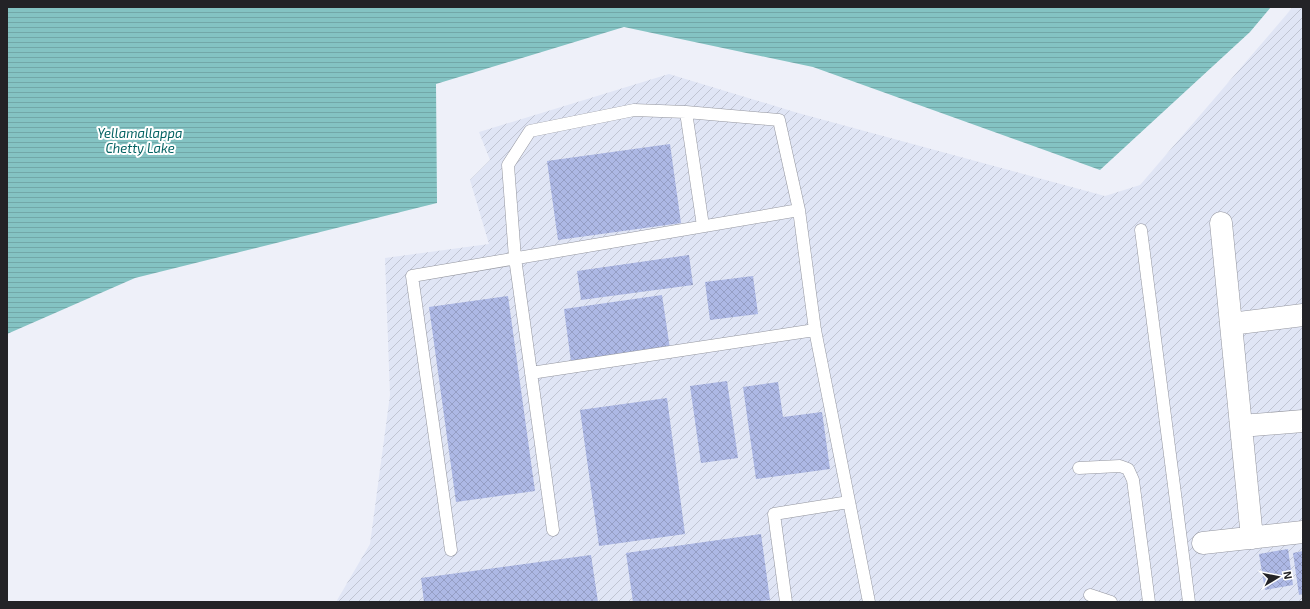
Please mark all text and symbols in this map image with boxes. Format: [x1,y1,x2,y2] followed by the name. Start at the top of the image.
[98,125,182,156] water label: Yellamallappa Chetty Lake
[1258,557,1298,597] north arrow
[1281,570,1295,580] text: N

